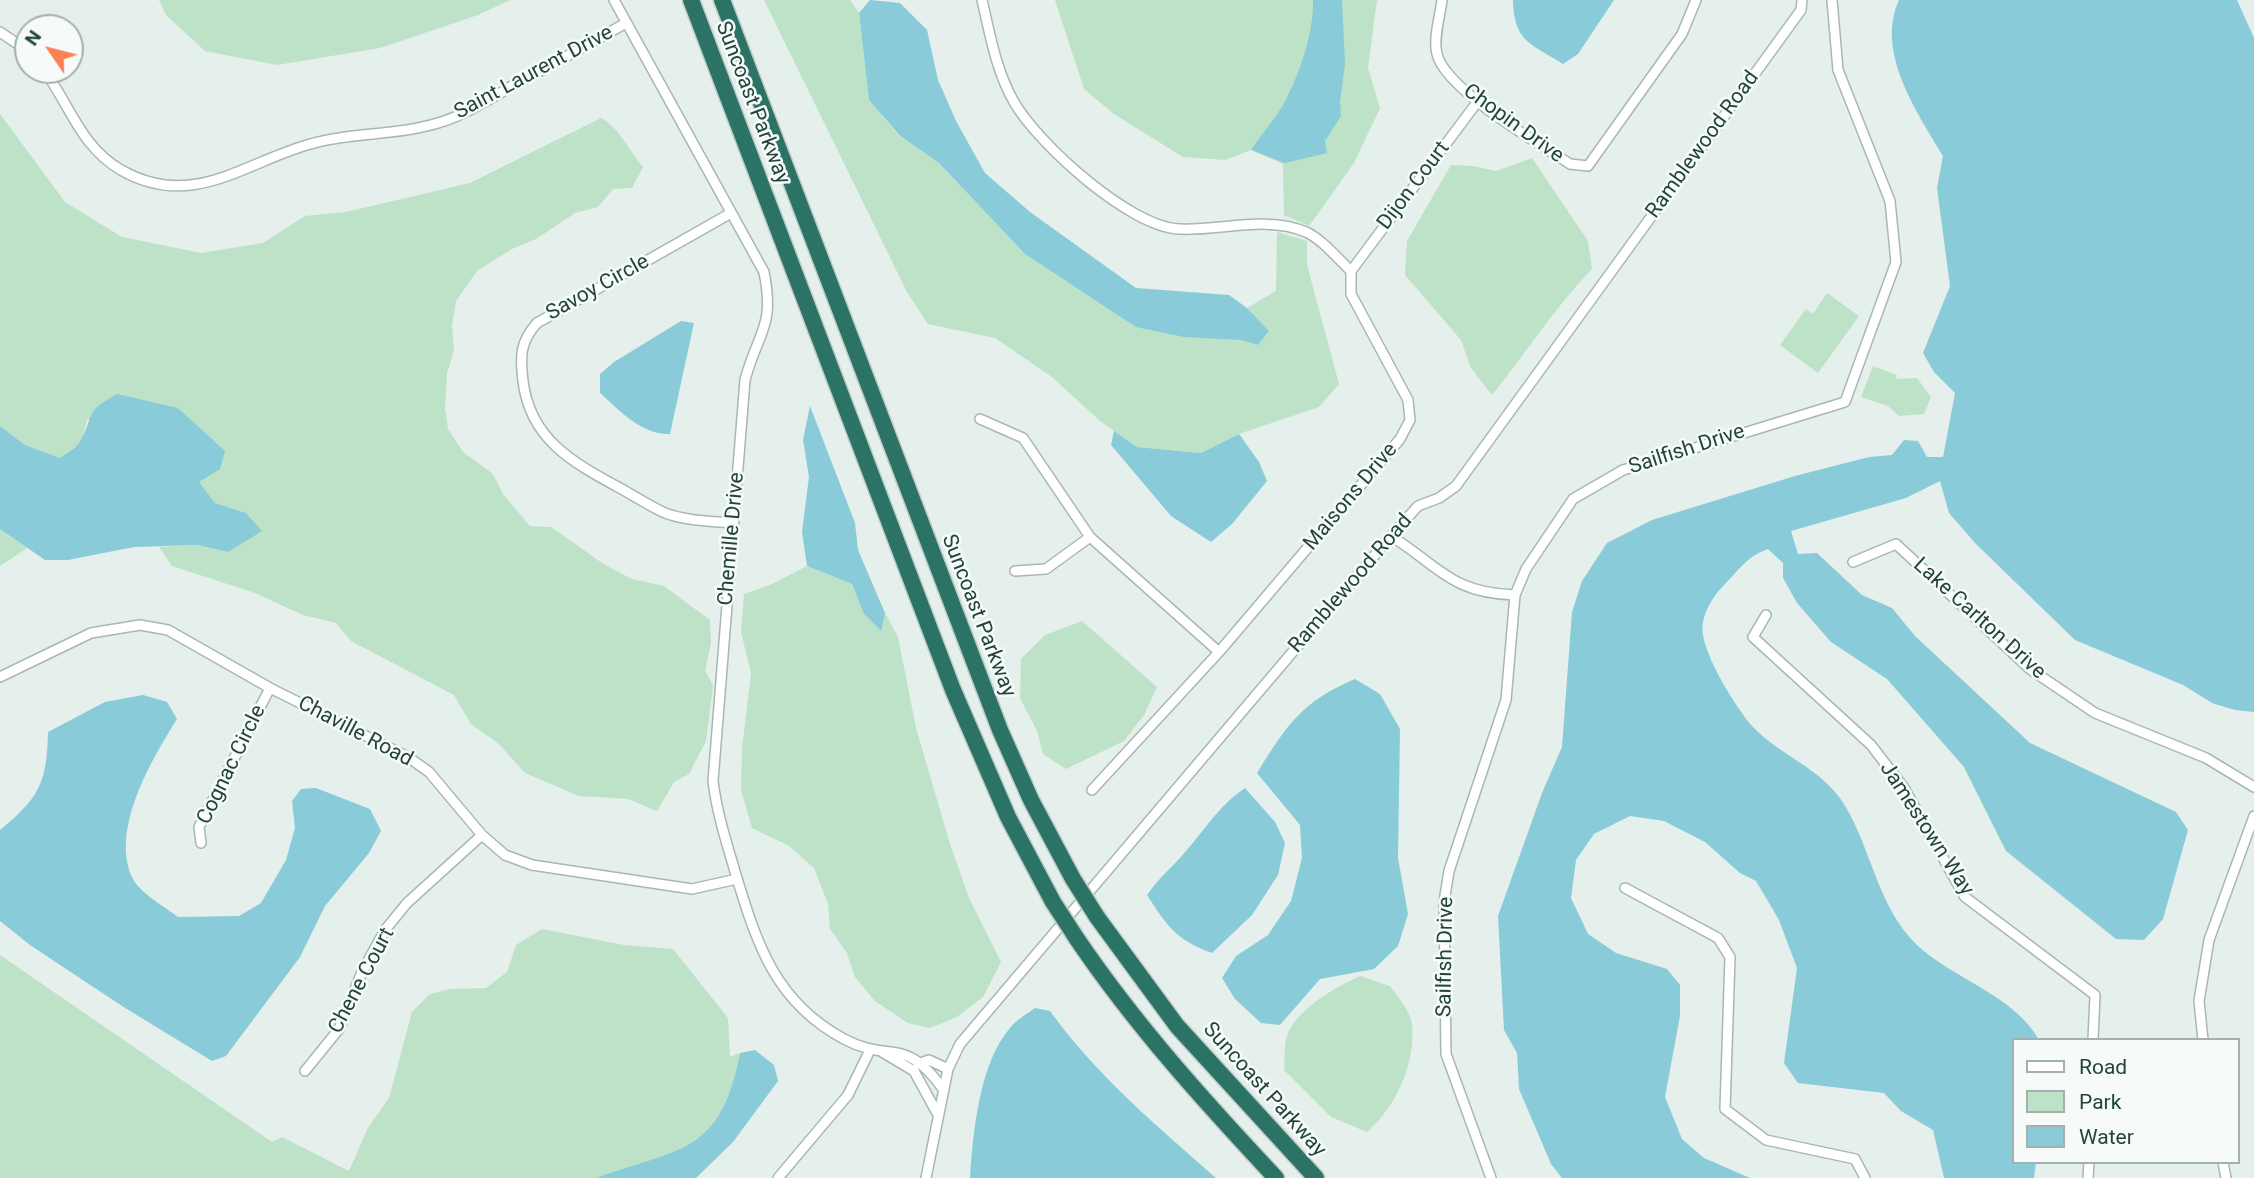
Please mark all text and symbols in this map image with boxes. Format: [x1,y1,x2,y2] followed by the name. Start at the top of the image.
[14,14,84,84] north arrow
[709,18,795,188] street label: Suncoast Parkway
[450,21,618,125] street label: Saint Laurent Drive
[20,26,46,50] text: N
[1641,66,1765,224] street label: Ramblewood Road
[1458,79,1568,169] street label: Chopin Drive
[1373,137,1455,235] street label: Dijon Court
[542,249,654,327] street label: Savoy Circle
[1626,419,1748,481] street label: Sailfish Drive
[1299,438,1403,556] street label: Maisons Drive
[714,471,750,607] street label: Chemille Drive
[1284,509,1418,659] street label: Ramblewood Road
[935,531,1021,701] street label: Suncoast Parkway
[1908,553,2050,685] street label: Lake Carlton Drive
[293,691,417,773] street label: Chaville Road
[192,701,272,829] street label: Cognac Circle
[1873,758,1979,900] street label: Jamestown Way
[1432,897,1460,1017] street label: Sailfish Drive
[324,924,400,1038] street label: Chene Court
[1197,1018,1331,1162] street label: Suncoast Parkway
[2012,1038,2240,1164] legend
[2079,1055,2127,1079] text: Road
[2079,1090,2121,1114] text: Park
[2079,1125,2134,1149] text: Water

